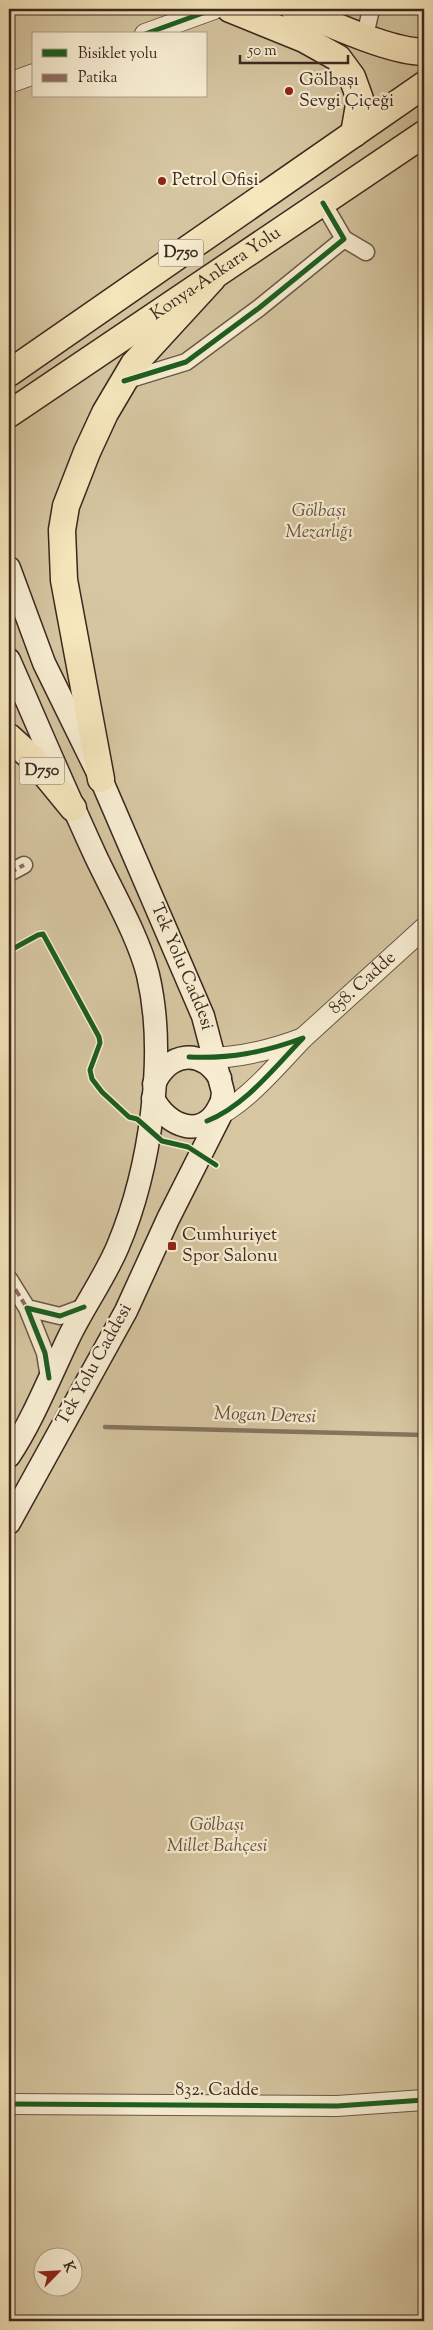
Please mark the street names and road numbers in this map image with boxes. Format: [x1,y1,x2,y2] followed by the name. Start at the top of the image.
[146,221,287,328] street label: Konya-Ankara Yolu
[158,240,204,266] road number: D750
[20,758,64,784] road number: D750
[143,899,219,1033] street label: Tek Yolu Caddesi
[323,946,402,1021] street label: 858. Cadde
[51,1299,139,1431] street label: Tek Yolu Caddesi
[175,2078,259,2104] street label: 832. Cadde

